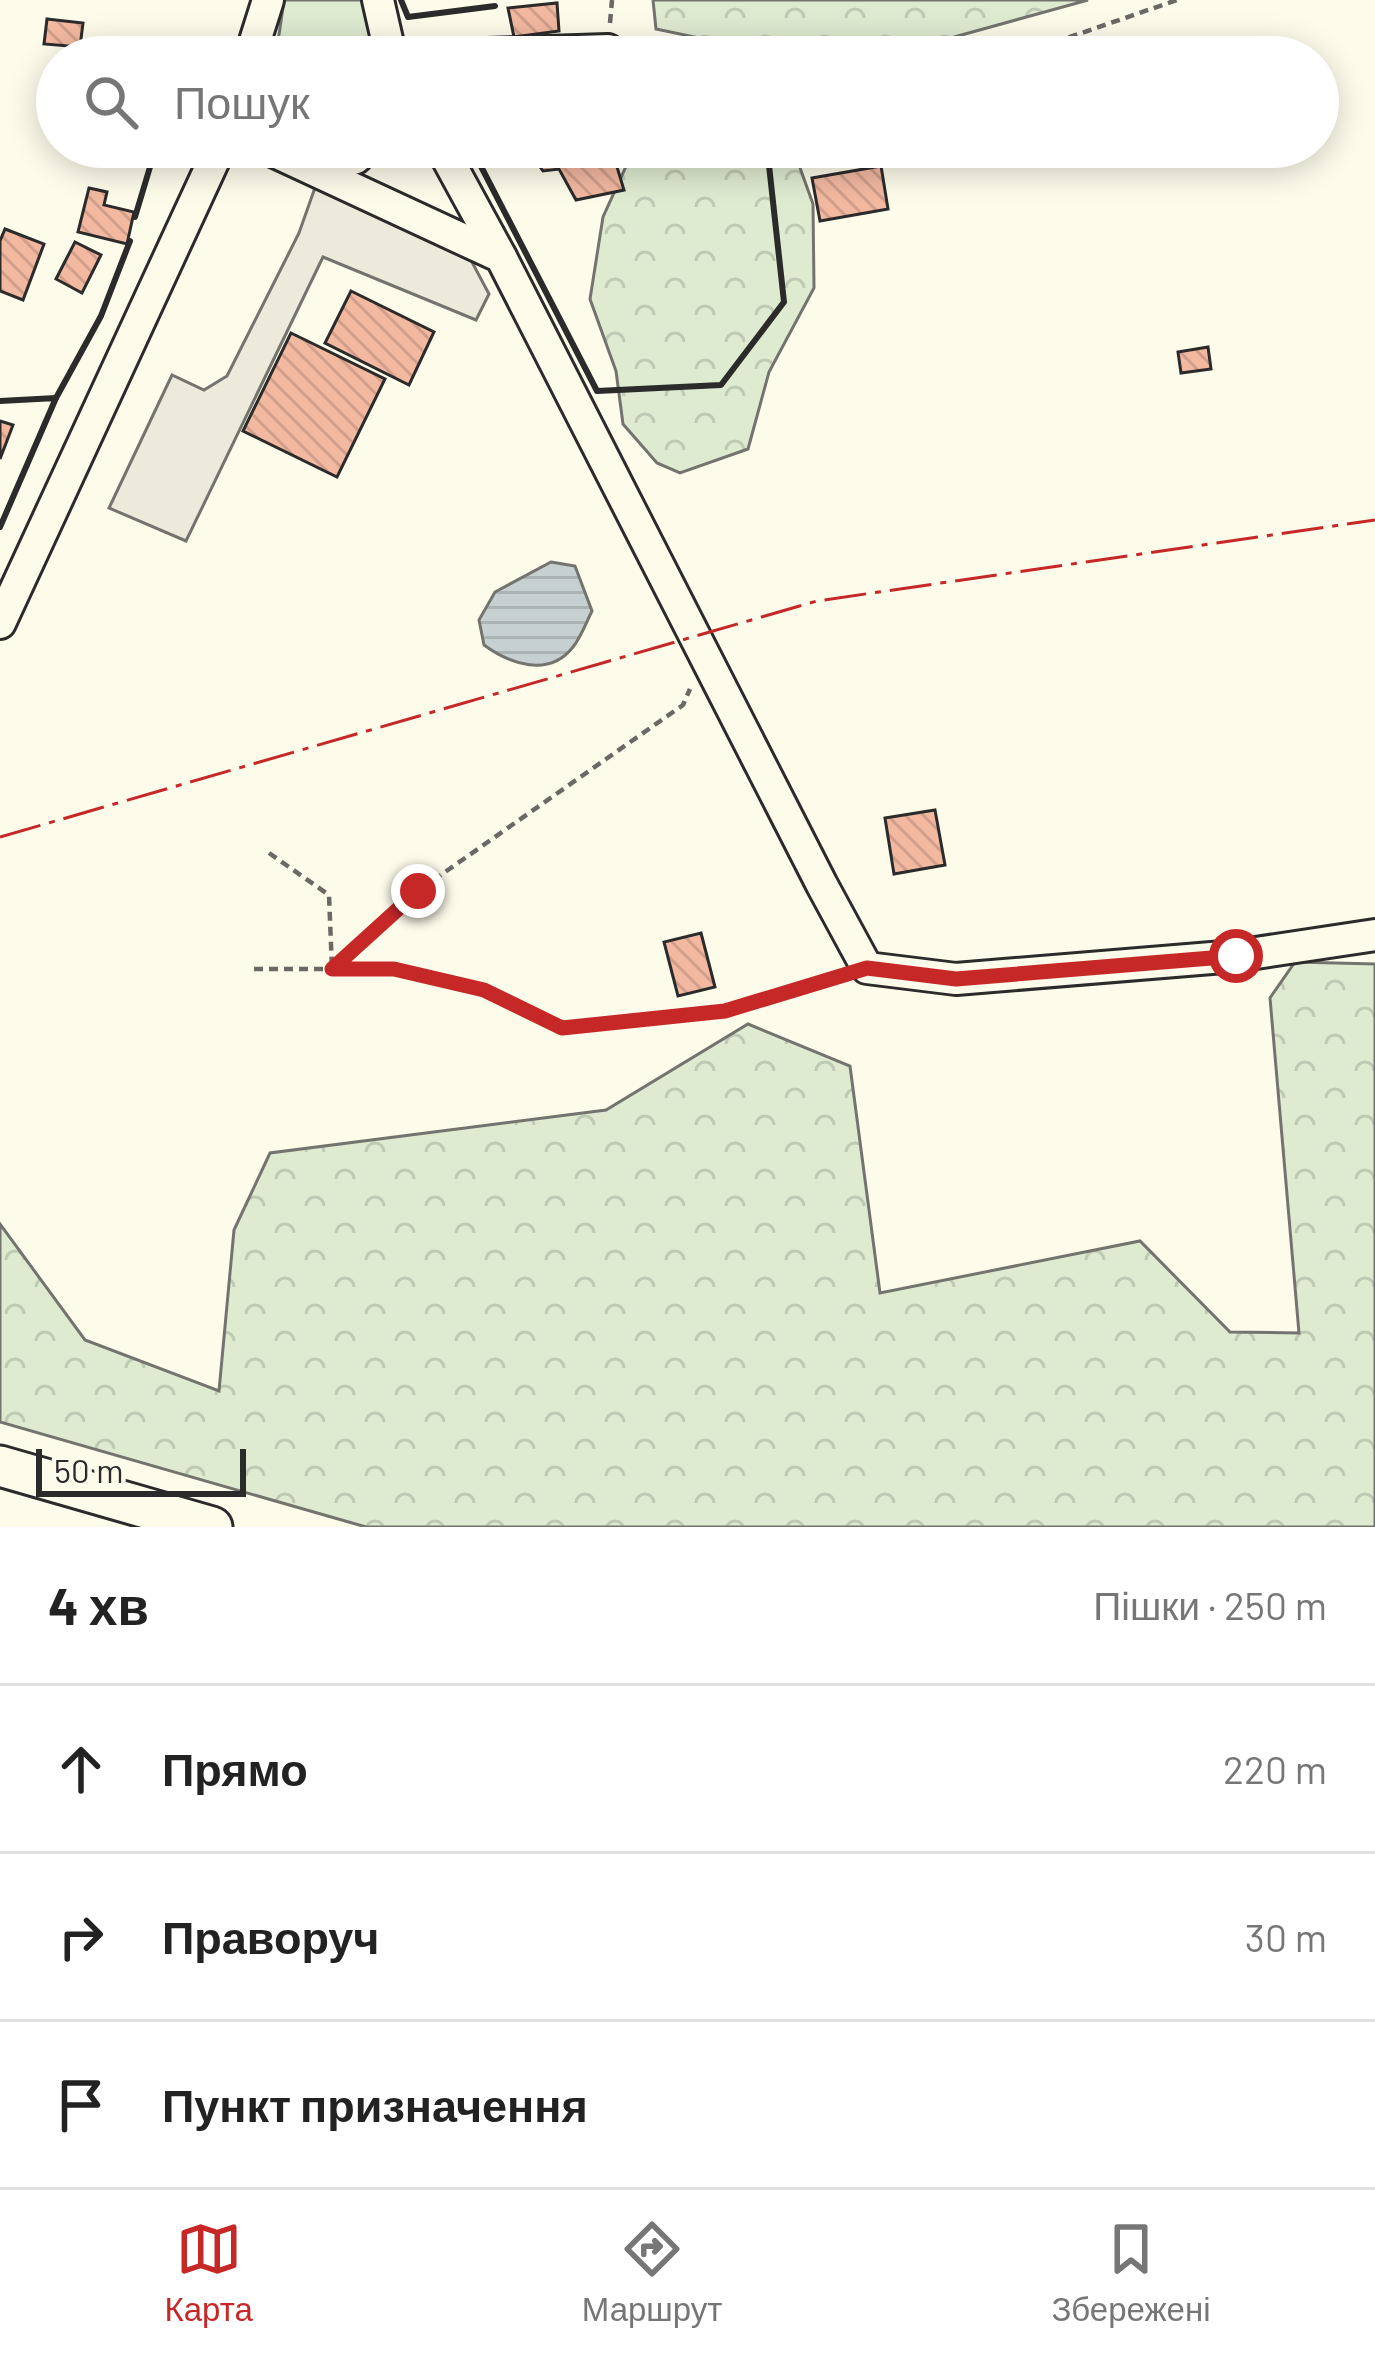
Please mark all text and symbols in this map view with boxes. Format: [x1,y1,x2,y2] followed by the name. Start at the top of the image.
[36,36,1339,168] search box
[78,69,144,135] icon: search
[174,74,310,128] text: Пошук
[391,864,445,918] route end
[1209,929,1263,983] route start
[36,1443,246,1496] scale bar
[54,1450,124,1490] text: 50 m
[48,1574,149,1635] text: 4 хв
[1093,1581,1327,1628] text: Пішки · 250 m
[48,1736,114,1802] icon: ahead
[162,1741,308,1795] text: Прямо
[1223,1745,1327,1792] text: 220 m
[48,1904,114,1970] icon: right
[162,1909,379,1963] text: Праворуч
[1245,1913,1327,1960] text: 30 m
[48,2072,114,2138] icon: arrive
[162,2077,588,2131] text: Пункт призначення
[164,2216,253,2329] tab: Карта
[582,2216,722,2329] tab: Маршрут
[1051,2216,1211,2329] tab: Збережені

